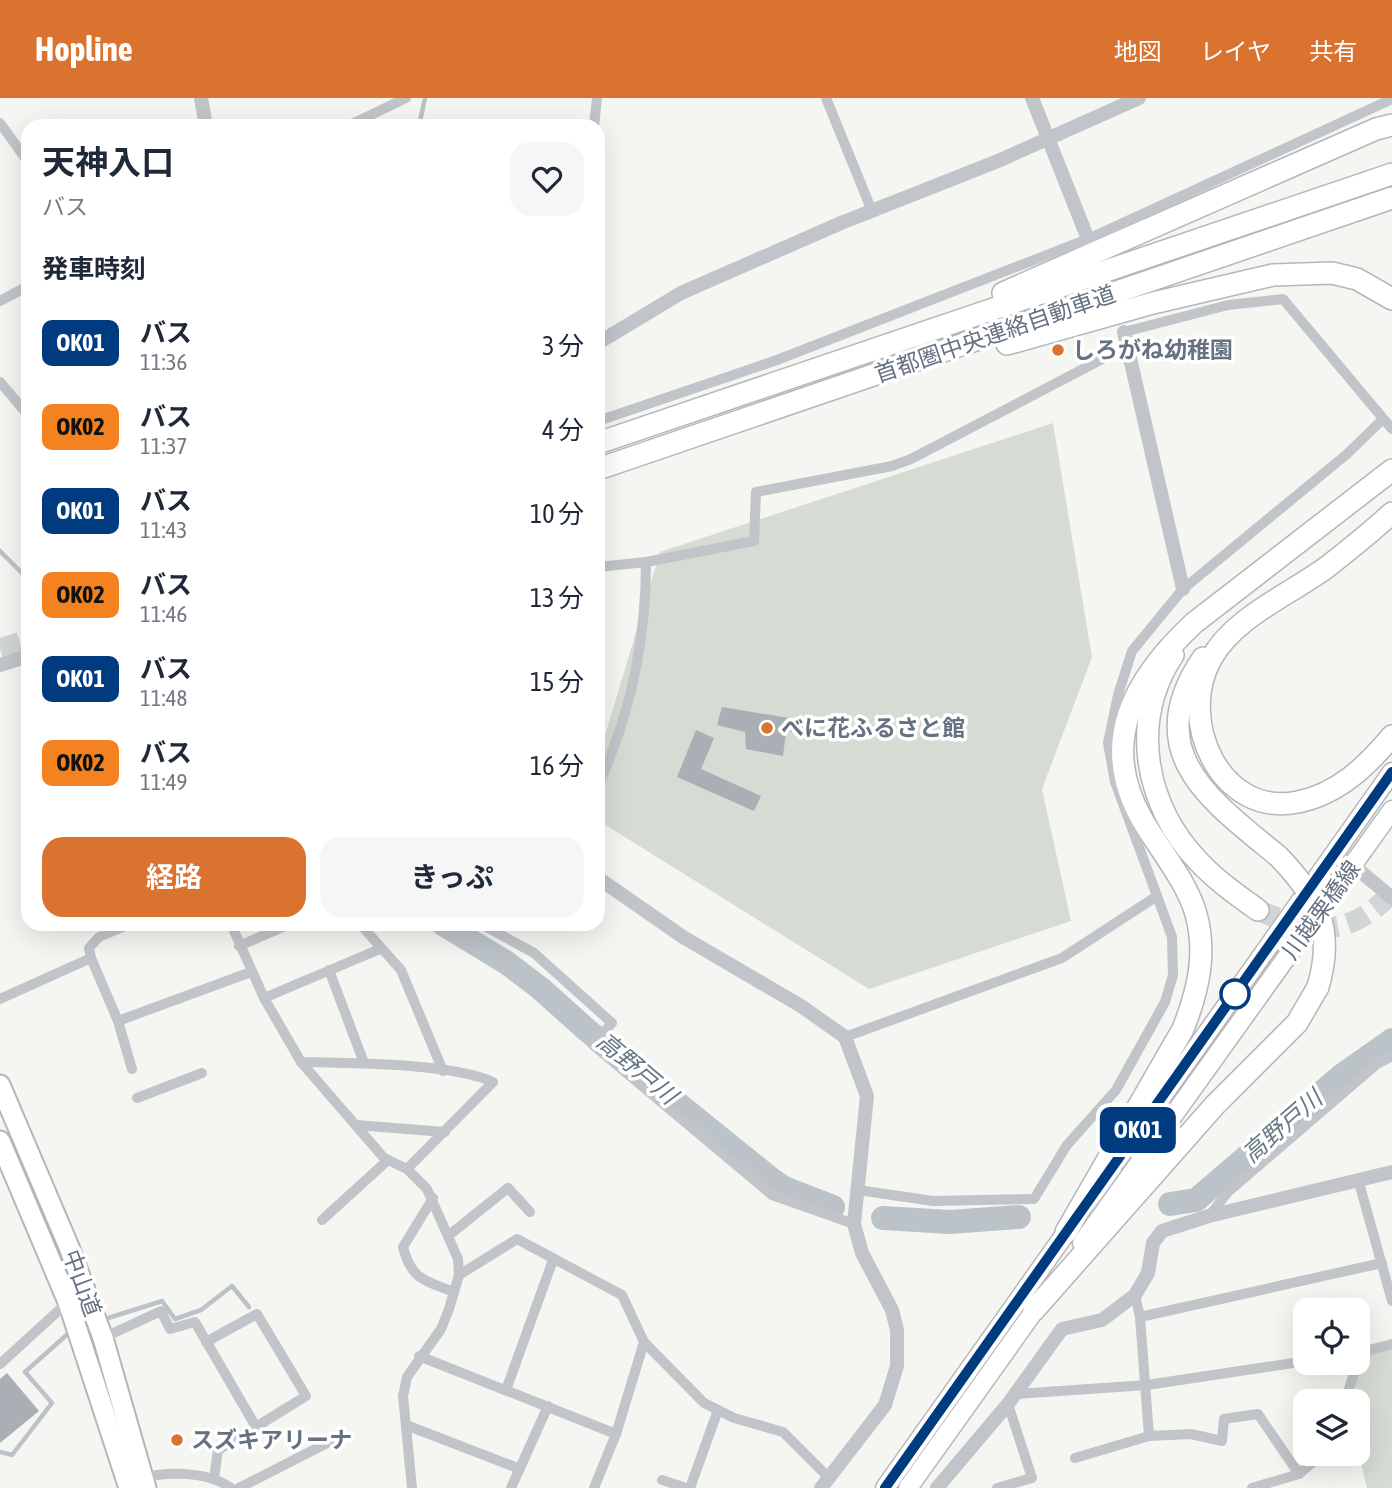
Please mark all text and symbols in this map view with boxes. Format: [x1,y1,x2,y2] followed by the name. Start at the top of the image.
[35,30,133,68] text: Hopline
[1114,38,1162,65] text: 地図
[1200,38,1271,65] text: レイヤ
[1309,38,1357,65] text: 共有
[510,142,584,216] button: heart
[42,143,174,181] text: 天神入口
[42,194,88,220] text: バス
[42,254,146,284] text: 発車時刻
[871,281,1119,387] street label: 首都圏中央連絡自動車道
[140,318,192,348] text: バス
[56,329,105,356] text: OK01
[542,331,584,361] text: 3 分
[1072,337,1233,363] place label: しろがね幼稚園
[1050,342,1066,358] marker: しろがね幼稚園
[140,349,187,375] text: 11:36
[140,402,192,432] text: バス
[56,413,105,440] text: OK02
[542,415,584,445] text: 4 分
[140,433,187,459] text: 11:37
[140,486,192,516] text: バス
[56,497,105,524] text: OK01
[530,499,584,529] text: 10 分
[140,517,187,543] text: 11:43
[140,570,192,600] text: バス
[56,581,105,608] text: OK02
[530,583,584,613] text: 13 分
[140,601,187,627] text: 11:46
[140,654,192,684] text: バス
[56,665,105,692] text: OK01
[530,667,584,697] text: 15 分
[140,685,187,711] text: 11:48
[781,715,965,741] place label: べに花ふるさと館
[759,720,775,736] marker: べに花ふるさと館
[140,738,192,768] text: バス
[56,749,105,776] text: OK02
[530,751,584,781] text: 16 分
[140,769,187,795] text: 11:49
[42,837,306,917] button: 経路
[320,837,584,917] button: きっぷ
[1277,856,1365,964] street label: 川越栗橋線
[1220,979,1250,1009] unlabelled marker
[592,1027,685,1111] water label: 高野戸川
[1237,1082,1329,1168] water label: 高野戸川
[1089,1107,1187,1153] line badge: OK01
[1114,1116,1162,1143] text: OK01
[58,1246,106,1320] street label: 中山道
[1293,1298,1370,1466] map controls
[1293,1298,1370,1375] button: locate
[1293,1389,1370,1466] button: layers
[191,1427,352,1453] place label: スズキアリーナ
[169,1432,185,1448] marker: スズキアリーナ

